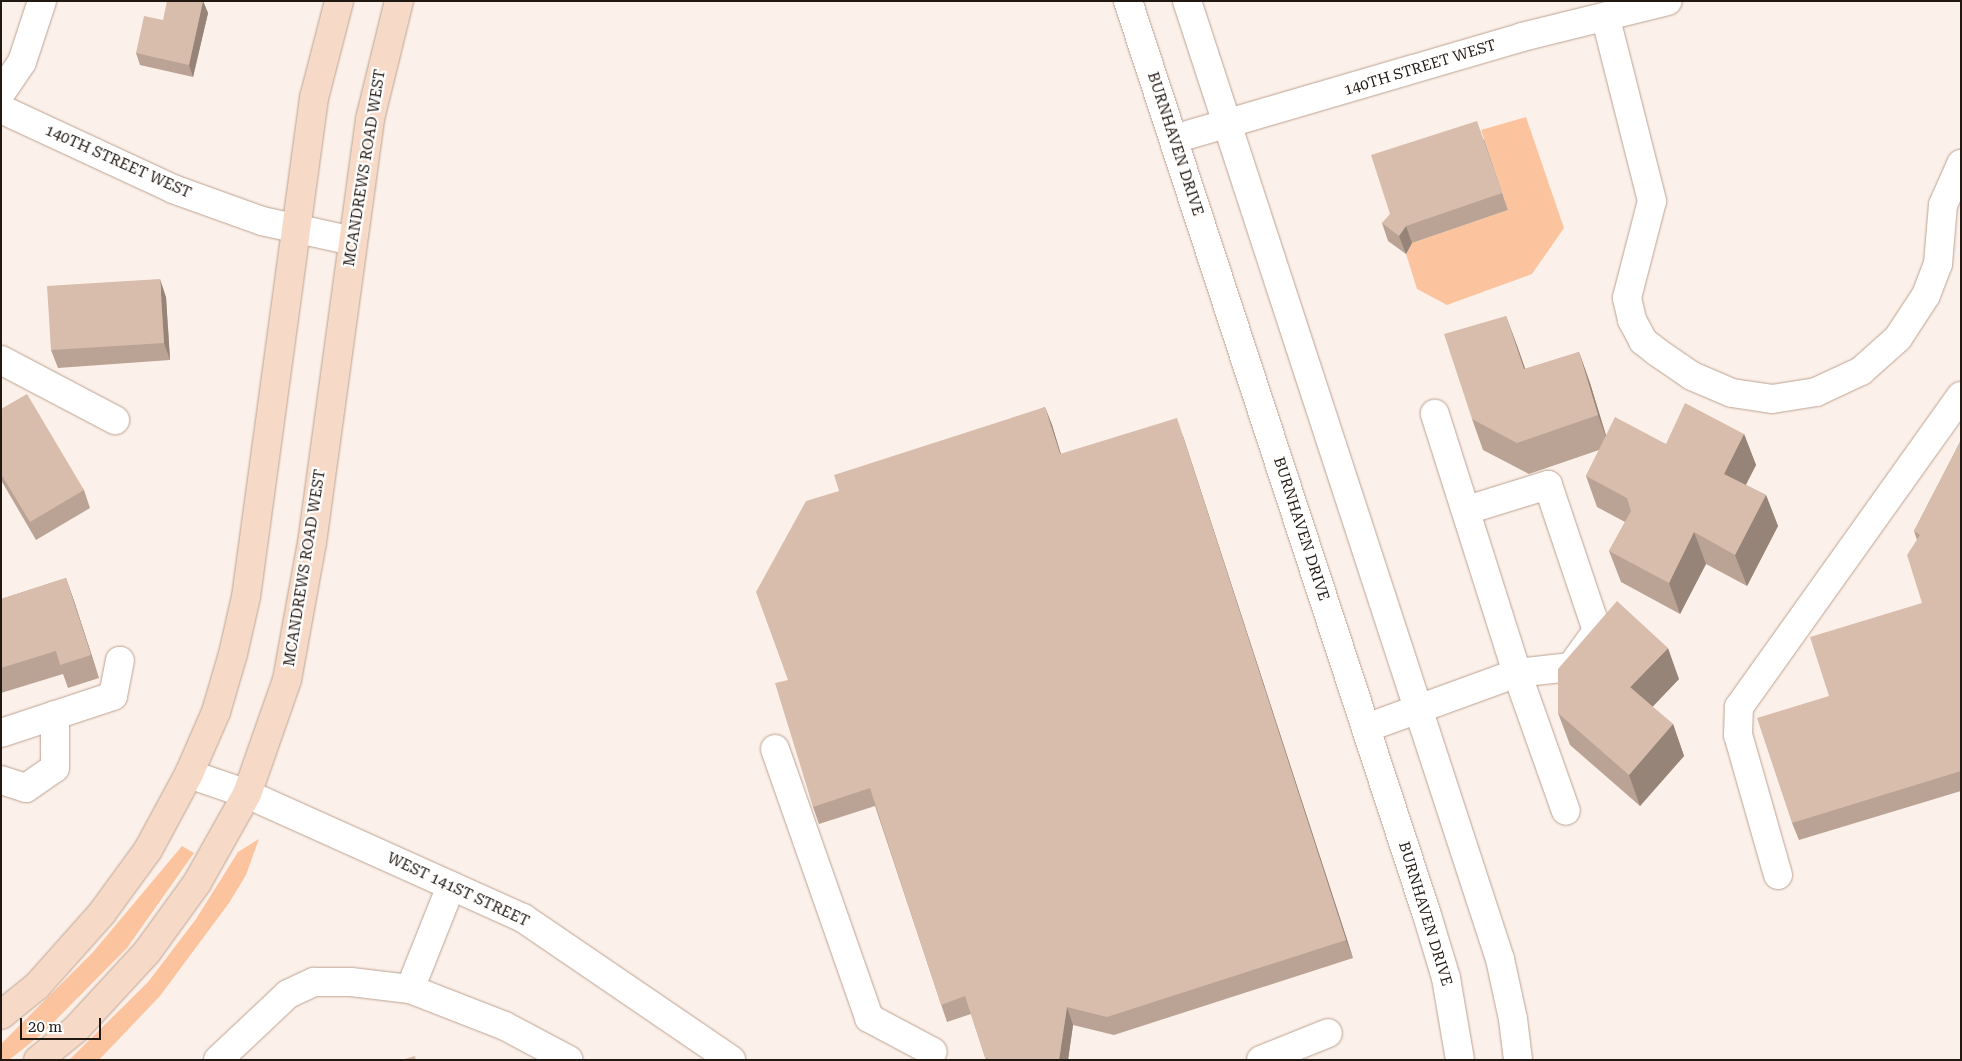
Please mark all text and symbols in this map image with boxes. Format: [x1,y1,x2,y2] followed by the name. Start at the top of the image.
[1342,36,1498,100] street label: 140TH STREET WEST
[341,68,389,268] street label: MCANDREWS ROAD WEST
[1143,70,1207,218] street label: BURNHAVEN DRIVE
[42,122,194,202] street label: 140TH STREET WEST
[1269,455,1333,603] street label: BURNHAVEN DRIVE
[281,468,329,668] street label: MCANDREWS ROAD WEST
[1394,840,1456,988] street label: BURNHAVEN DRIVE
[384,849,532,931] street label: WEST 141ST STREET
[22,1008,104,1040] scale bar
[28,1018,62,1036] text: 20 m

